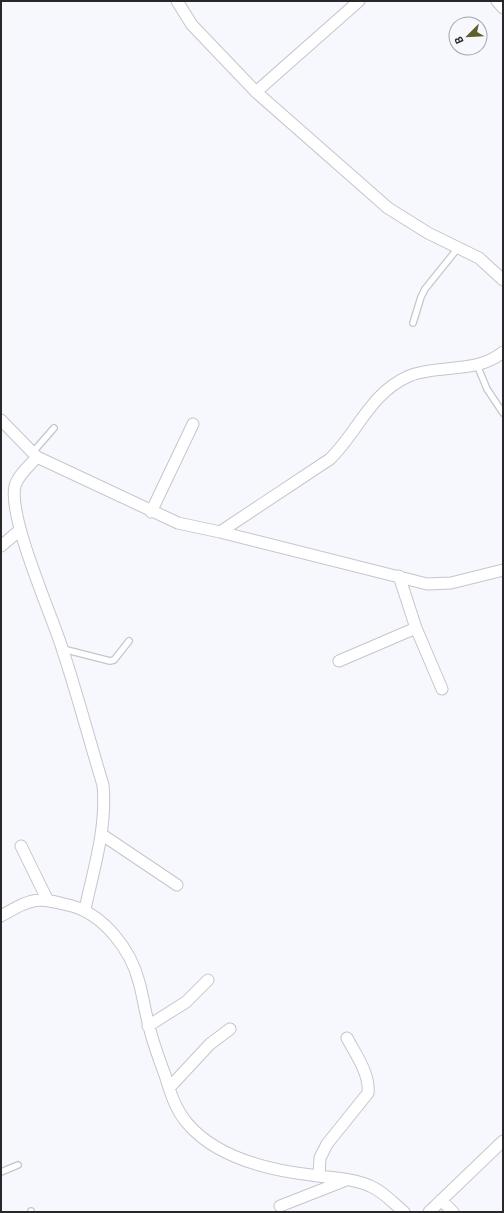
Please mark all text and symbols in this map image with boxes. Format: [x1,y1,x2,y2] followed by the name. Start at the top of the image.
[448,16,488,56] north arrow
[451,34,467,46] text: B

